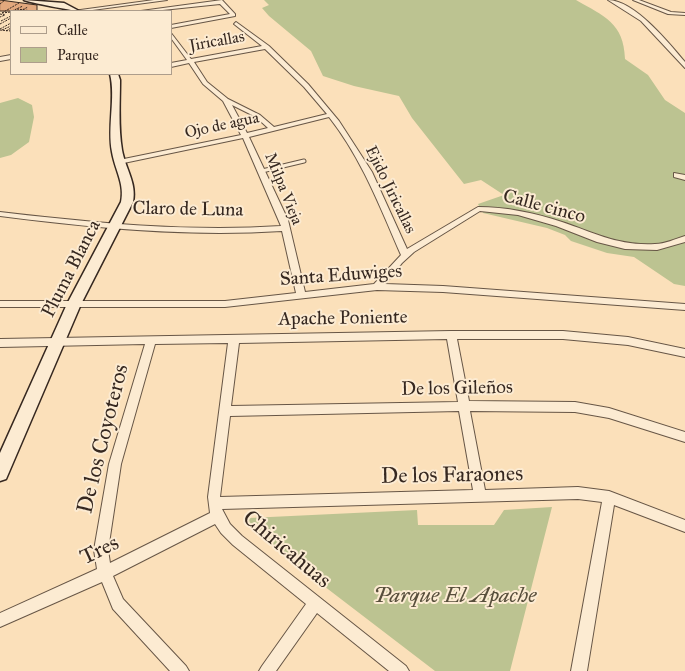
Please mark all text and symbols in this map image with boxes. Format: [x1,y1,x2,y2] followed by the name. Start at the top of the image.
[10,10,172,75] legend
[57,21,88,39] text: Calle
[188,28,246,56] street label: Jiricallas
[57,46,99,64] text: Parque
[183,109,261,143] street label: Ojo de agua
[360,143,420,237] street label: Ejido Jiricallas
[260,150,306,228] street label: Milpa Vieja
[500,185,588,229] street label: Calle cinco
[132,198,244,222] street label: Claro de Luna
[38,217,106,321] street label: Pluma Blanca
[279,260,403,292] street label: Santa Eduwiges
[278,306,408,332] street label: Apache Poniente
[73,362,135,516] street label: De los Coyoteros
[401,377,513,401] street label: De los Gileños
[381,462,523,490] street label: De los Faraones
[236,505,336,595] street label: Chiricahuas
[76,530,124,572] street label: Tres
[374,584,536,610] park label: Parque El Apache

